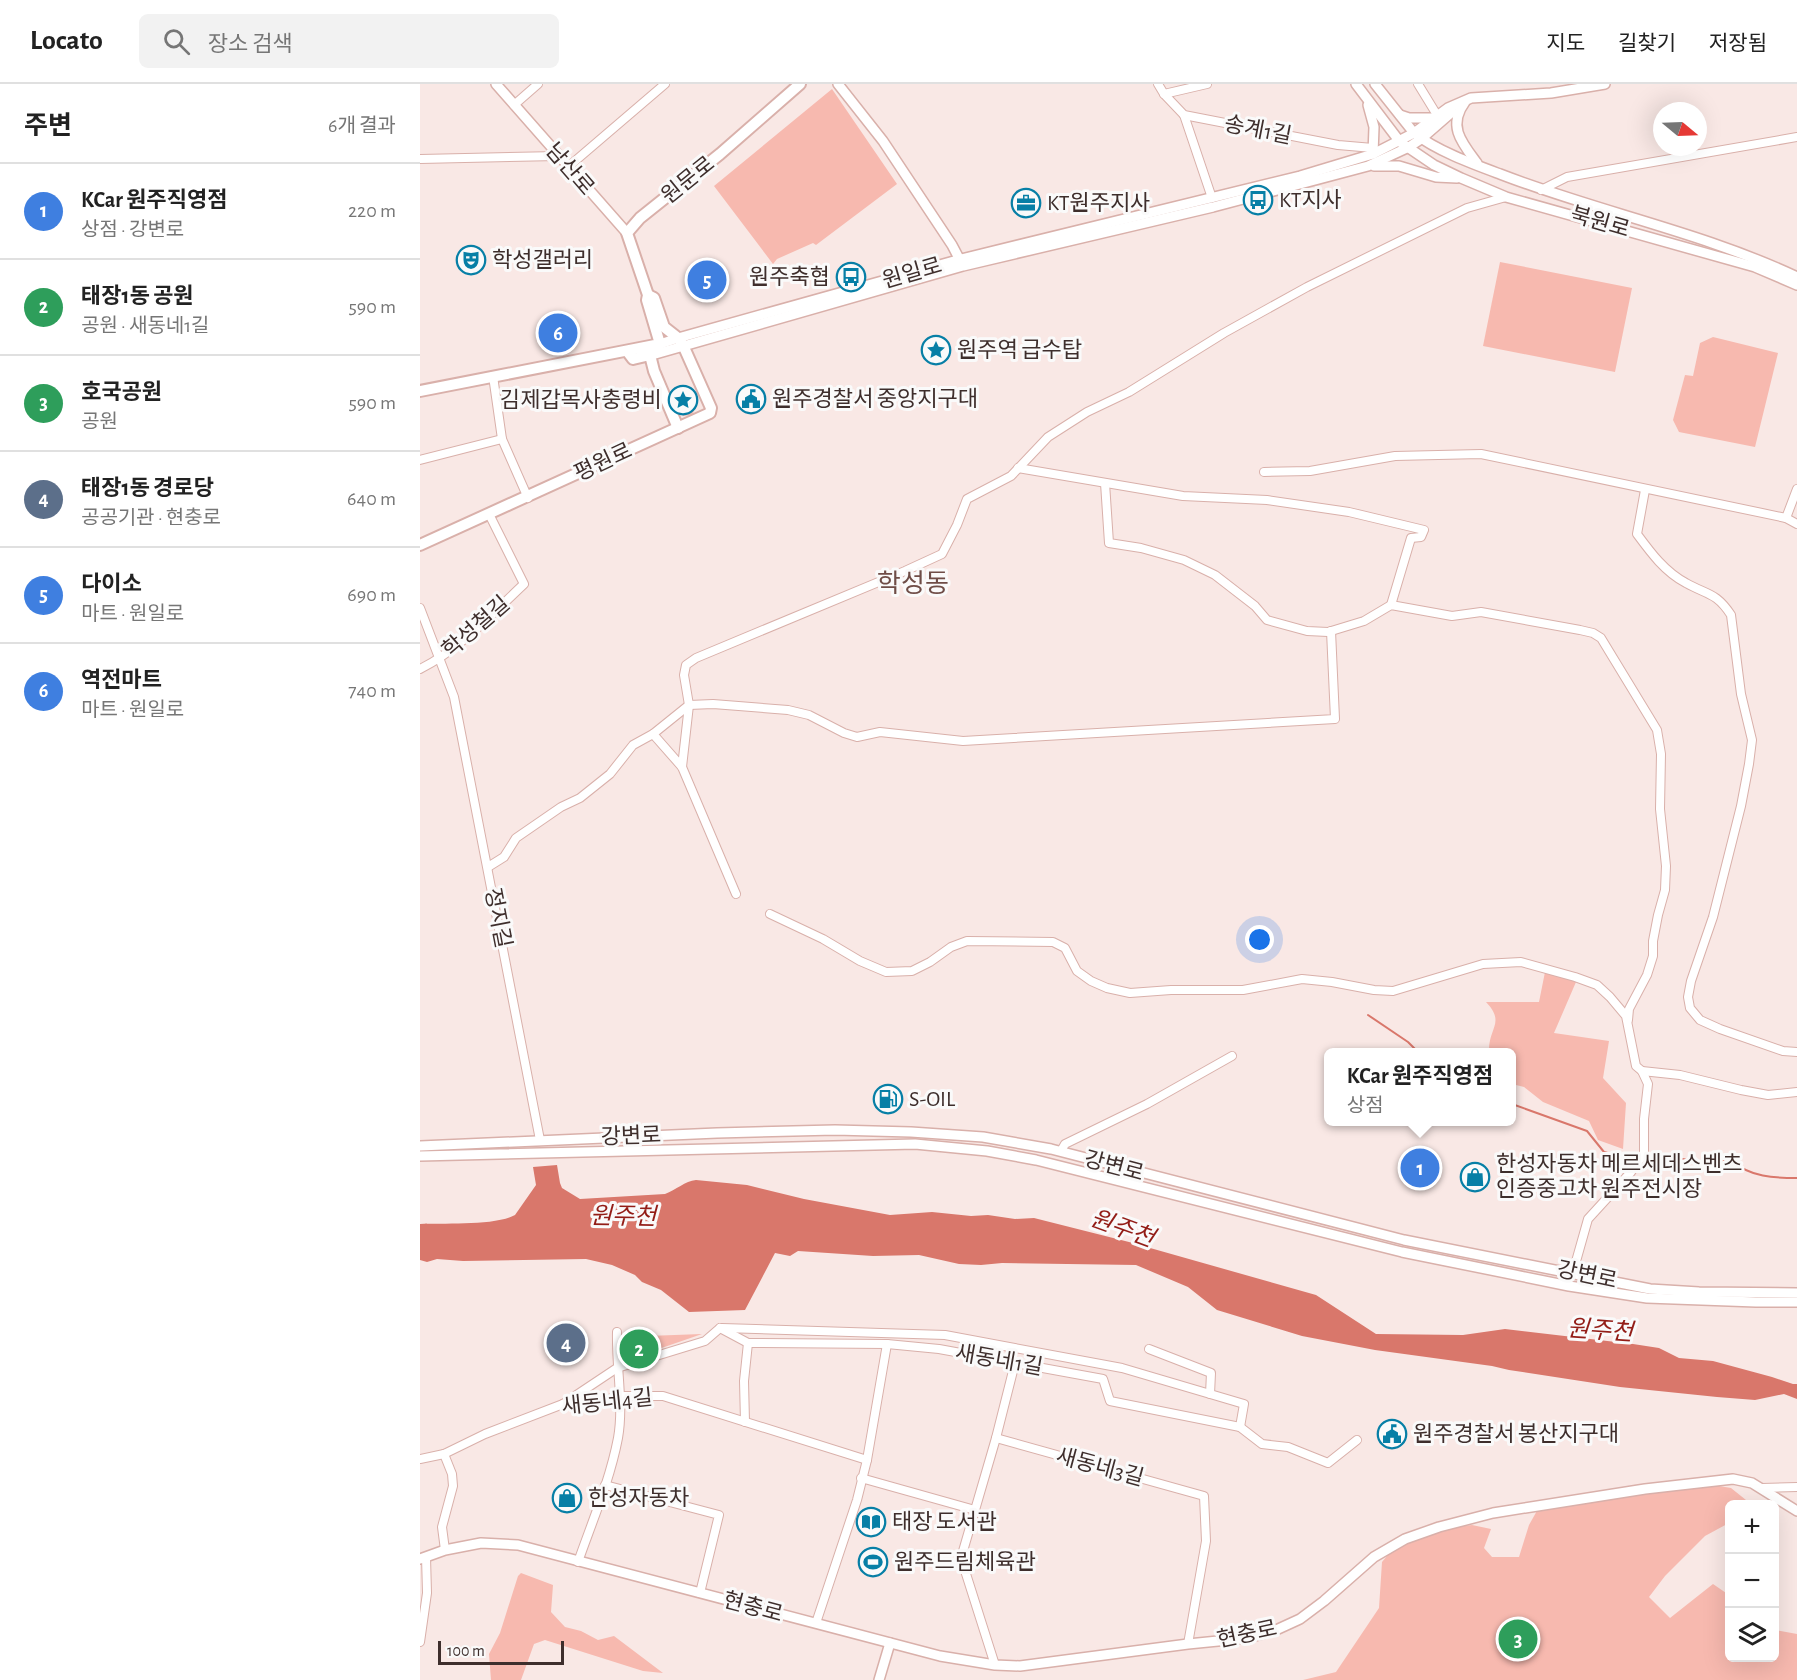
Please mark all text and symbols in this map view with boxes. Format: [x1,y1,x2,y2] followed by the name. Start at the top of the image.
[139,14,559,68] search box
[160,25,193,58] icon: search
[30,27,103,55] text: Locato
[208,33,292,55] text: 장소 검색
[1546,33,1585,54] text: 지도
[1618,33,1676,54] text: 길찾기
[1709,33,1767,54] text: 저장됨
[1653,102,1707,156] north arrow
[1222,112,1294,147] street label: 송계1길
[24,113,72,139] text: 주변
[328,116,396,136] text: 6개 결과
[542,138,599,199] street label: 남산로
[657,152,719,208] street label: 원문로
[1242,184,1274,216] bus stop icon: KT지사
[1010,187,1042,219] office icon: KT원주지사
[1279,188,1342,211] place label: KT지사
[81,189,227,211] text: KCar 원주직영점
[1047,191,1151,214] place label: KT원주지사
[40,201,47,221] text: 1
[348,201,396,221] text: 220 m
[1568,202,1632,241] street label: 북원로
[81,220,184,240] text: 상점 · 강변로
[455,244,487,276] theatre icon: 학성갤러리
[492,248,593,271] place label: 학성갤러리
[880,253,944,292] street label: 원일로
[688,258,726,302] pin: 5
[835,261,867,293] bus stop icon: 원주축협
[749,265,830,288] place label: 원주축협
[81,285,193,307] text: 태장1동 공원
[39,297,48,317] text: 2
[348,297,396,317] text: 590 m
[538,310,578,356] pin: 6
[81,316,209,336] text: 공원 · 새동네1길
[920,334,952,366] place icon: 원주역 급수탑
[957,338,1082,361] place label: 원주역 급수탑
[81,381,162,403] text: 호국공원
[735,383,767,415] public building icon: 원주경찰서 중앙지구대
[667,384,699,416] place icon: 김제갑목사충령비
[772,387,978,410] place label: 원주경찰서 중앙지구대
[500,388,662,411] place label: 김제갑목사충령비
[39,393,48,413] text: 3
[348,393,396,413] text: 590 m
[81,412,118,432] text: 공원
[570,438,635,485] street label: 평원로
[81,477,214,499] text: 태장1동 경로당
[38,489,49,509] text: 4
[347,489,396,509] text: 640 m
[81,508,221,528] text: 공공기관 · 현충로
[877,570,949,597] district label: 학성동
[81,573,142,595] text: 다이소
[39,585,48,605] text: 5
[347,585,396,605] text: 690 m
[438,591,514,662] street label: 학성철길
[81,604,184,624] text: 마트 · 원일로
[81,669,162,691] text: 역전마트
[39,681,48,701] text: 6
[348,681,396,701] text: 740 m
[81,700,184,720] text: 마트 · 원일로
[481,886,516,950] street label: 정지길
[1245,925,1274,954] your location
[1324,1048,1516,1126] popup
[1347,1065,1493,1087] text: KCar 원주직영점
[872,1083,904,1115] fuel station icon: S-OIL
[909,1088,956,1110] place label: S-OIL
[1347,1096,1384,1116] text: 상점
[600,1123,662,1148] street label: 강변로
[1400,1146,1440,1190] pin: 1
[1082,1147,1146,1184] street label: 강변로
[1496,1152,1743,1200] place label: 한성자동차 메르세데스벤츠 인증중고차 원주전시장
[1459,1161,1491,1193] shop icon: 한성자동차 메르세데스벤츠 인증중고차 원주전시장
[590,1203,659,1230] water label: 원주천
[1087,1205,1160,1253] water label: 원주천
[1555,1257,1619,1292] street label: 강변로
[1566,1316,1637,1345] water label: 원주천
[546,1320,586,1366] pin: 4
[620,1326,658,1372] pin: 2
[953,1340,1045,1379] street label: 새동네1길
[560,1385,654,1418] street label: 새동네4길
[1376,1418,1408,1450] public building icon: 원주경찰서 봉산지구대
[1413,1422,1619,1445] place label: 원주경찰서 봉산지구대
[1054,1444,1147,1489] street label: 새동네3길
[551,1482,583,1514] shop icon: 한성자동차
[588,1486,689,1509] place label: 한성자동차
[1725,1500,1779,1662] map controls
[1725,1500,1779,1554] button: +
[855,1506,887,1538] library icon: 태장 도서관
[892,1510,997,1533] place label: 태장 도서관
[857,1546,889,1578] sports icon: 원주드림체육관
[894,1550,1036,1573] place label: 원주드림체육관
[1725,1554,1779,1608] button: −
[721,1588,785,1625] street label: 현충로
[1725,1608,1779,1662] button: layers
[1215,1616,1279,1651] street label: 현충로
[1498,1616,1538,1662] pin: 3
[438,1638,564,1666] scale bar
[447,1643,485,1659] text: 100 m

